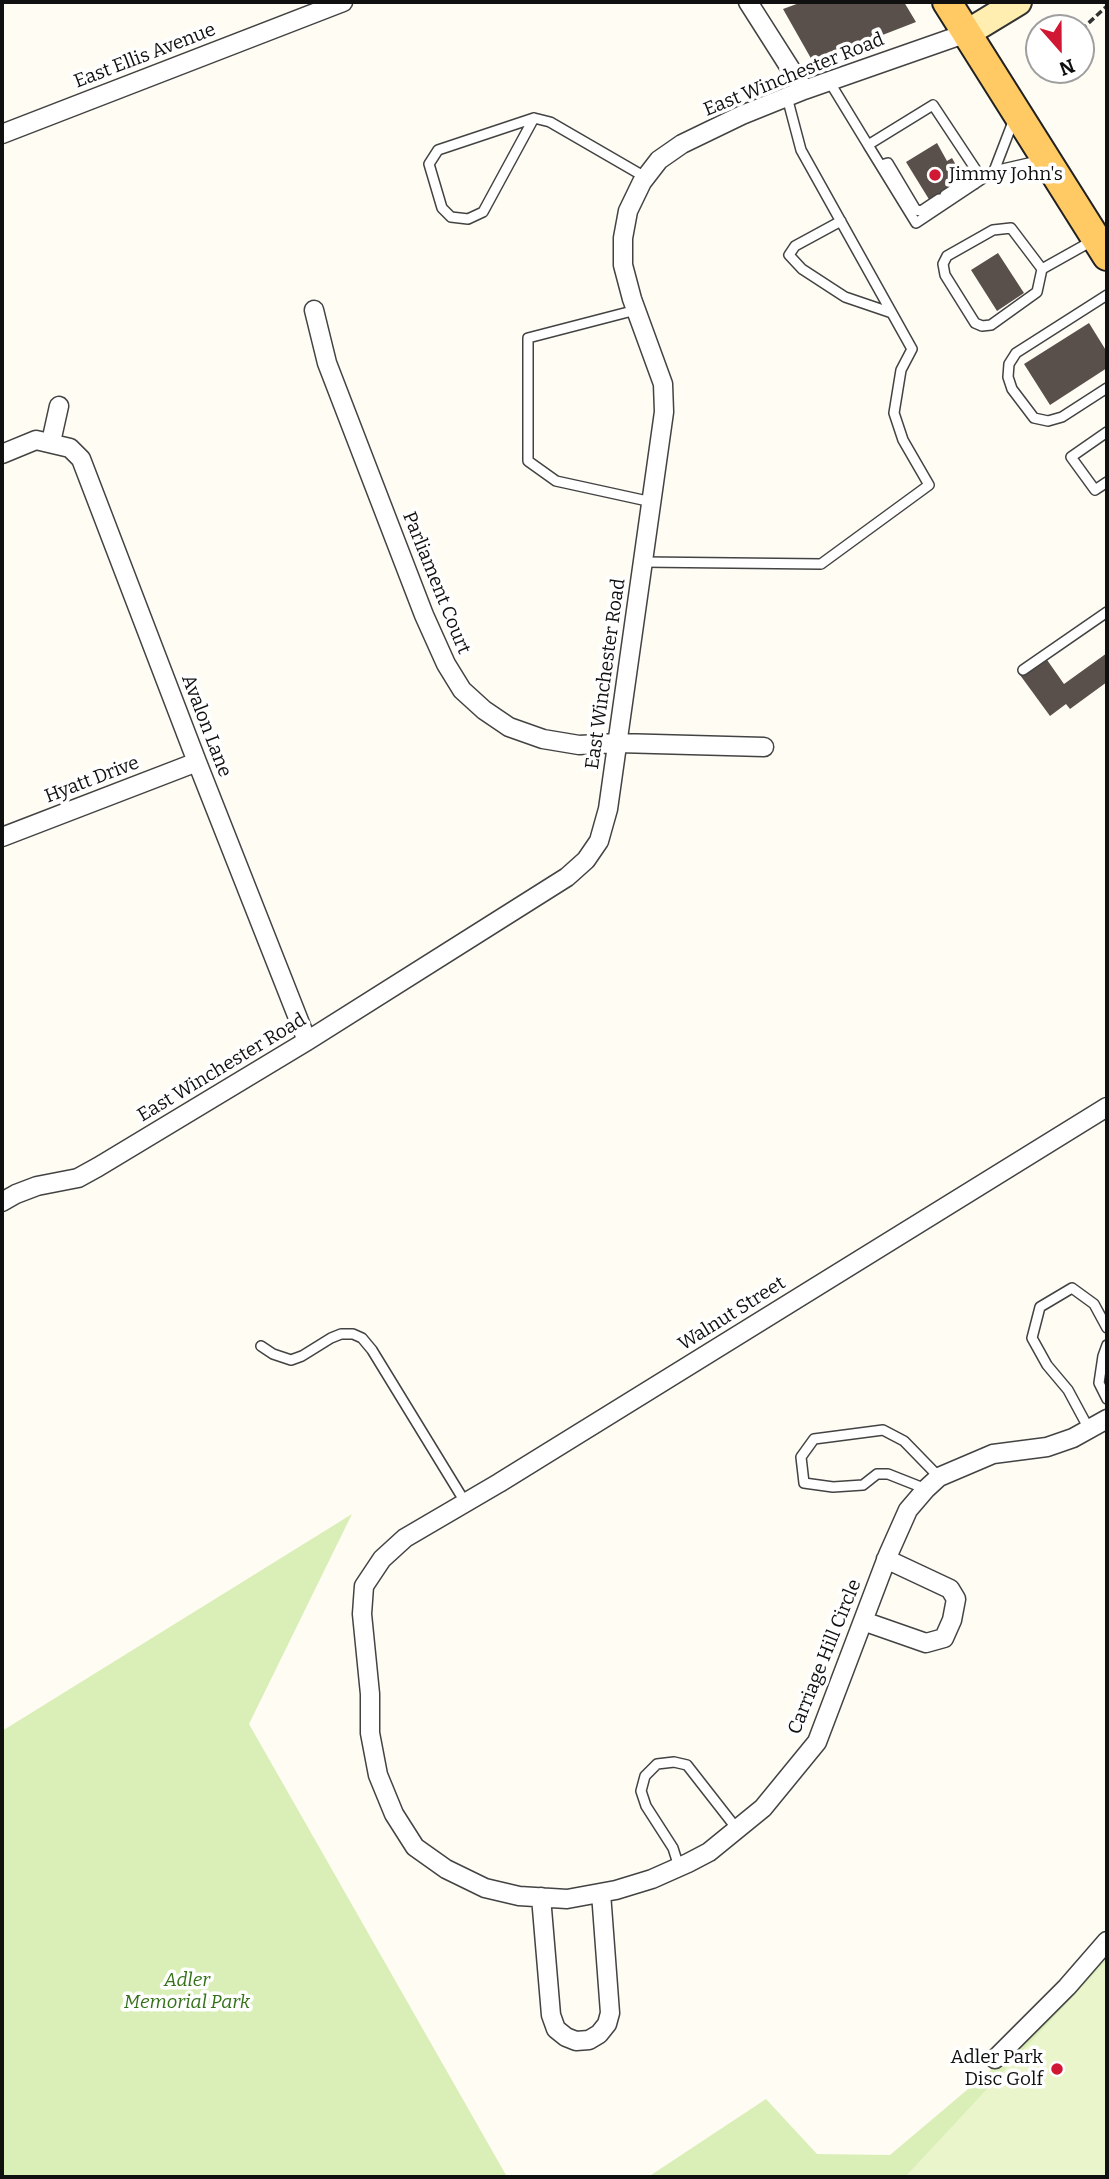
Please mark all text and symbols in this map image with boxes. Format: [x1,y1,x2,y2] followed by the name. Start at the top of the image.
[1025,14,1095,84] north arrow
[71,19,219,93] street label: East Ellis Avenue
[700,28,888,122] street label: East Winchester Road
[1056,54,1078,81] text: N
[949,164,1063,186] place label: Jimmy John's
[927,167,943,183] marker: Jimmy John's
[397,508,475,658] street label: Parliament Court
[581,577,631,771] street label: East Winchester Road
[176,672,236,780] street label: Avalon Lane
[42,752,142,808] street label: Hyatt Drive
[134,1009,310,1127] street label: East Winchester Road
[674,1272,790,1356] street label: Walnut Street
[784,1576,866,1738] street label: Carriage Hill Circle
[124,1970,250,2014] park label: Adler Memorial Park
[951,2047,1043,2091] place label: Adler Park Disc Golf
[1049,2061,1065,2077] marker: Adler Park Disc Golf

